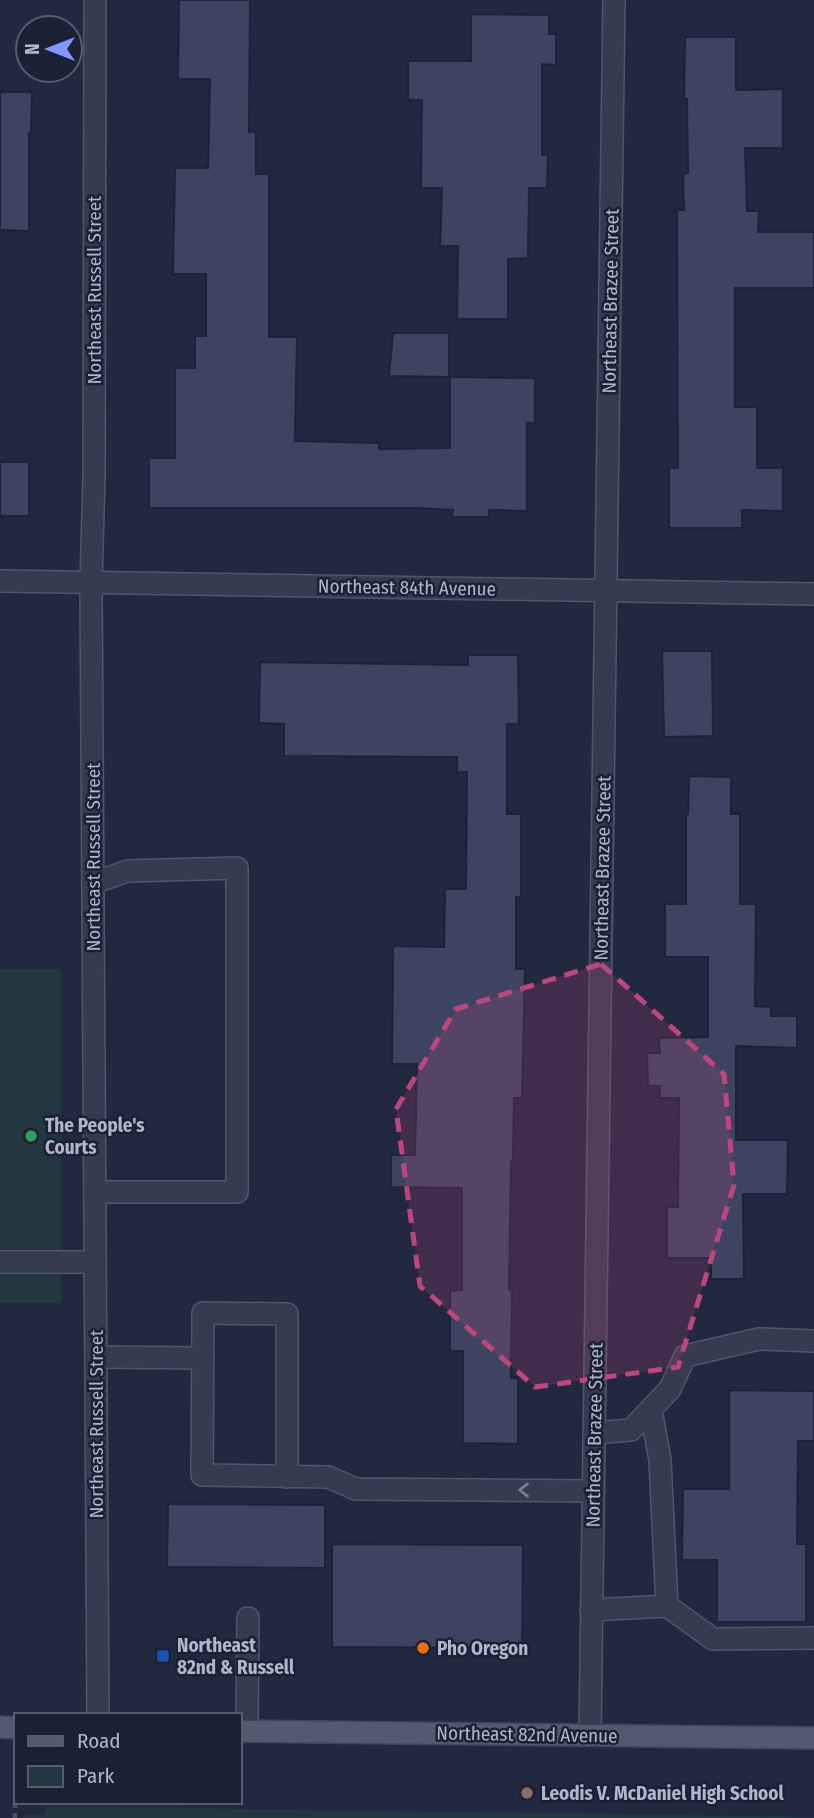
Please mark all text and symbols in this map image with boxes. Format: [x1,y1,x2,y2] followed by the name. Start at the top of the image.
[14,14,84,84] north arrow
[21,43,44,55] text: N
[83,195,106,384] street label: Northeast Russell Street
[597,208,624,394] street label: Northeast Brazee Street
[318,574,496,601] street label: Northeast 84th Avenue
[82,762,105,951] street label: Northeast Russell Street
[589,775,616,961] street label: Northeast Brazee Street
[45,1114,145,1159] place label: The People's Courts
[23,1128,39,1144] marker: The People's Courts
[85,1329,108,1518] street label: Northeast Russell Street
[581,1342,608,1528] street label: Northeast Brazee Street
[518,1482,529,1498] one-way arrow
[177,1634,295,1679] place label: Northeast 82nd & Russell
[437,1637,528,1660] place label: Pho Oregon
[415,1640,431,1656] marker: Pho Oregon
[155,1648,171,1664] marker: Northeast 82nd & Russell
[14,1713,242,1804] legend
[436,1721,618,1748] street label: Northeast 82nd Avenue
[77,1728,121,1754] text: Road
[77,1763,115,1789] text: Park
[541,1782,784,1805] place label: Leodis V. McDaniel High School
[519,1785,535,1801] marker: Leodis V. McDaniel High School

